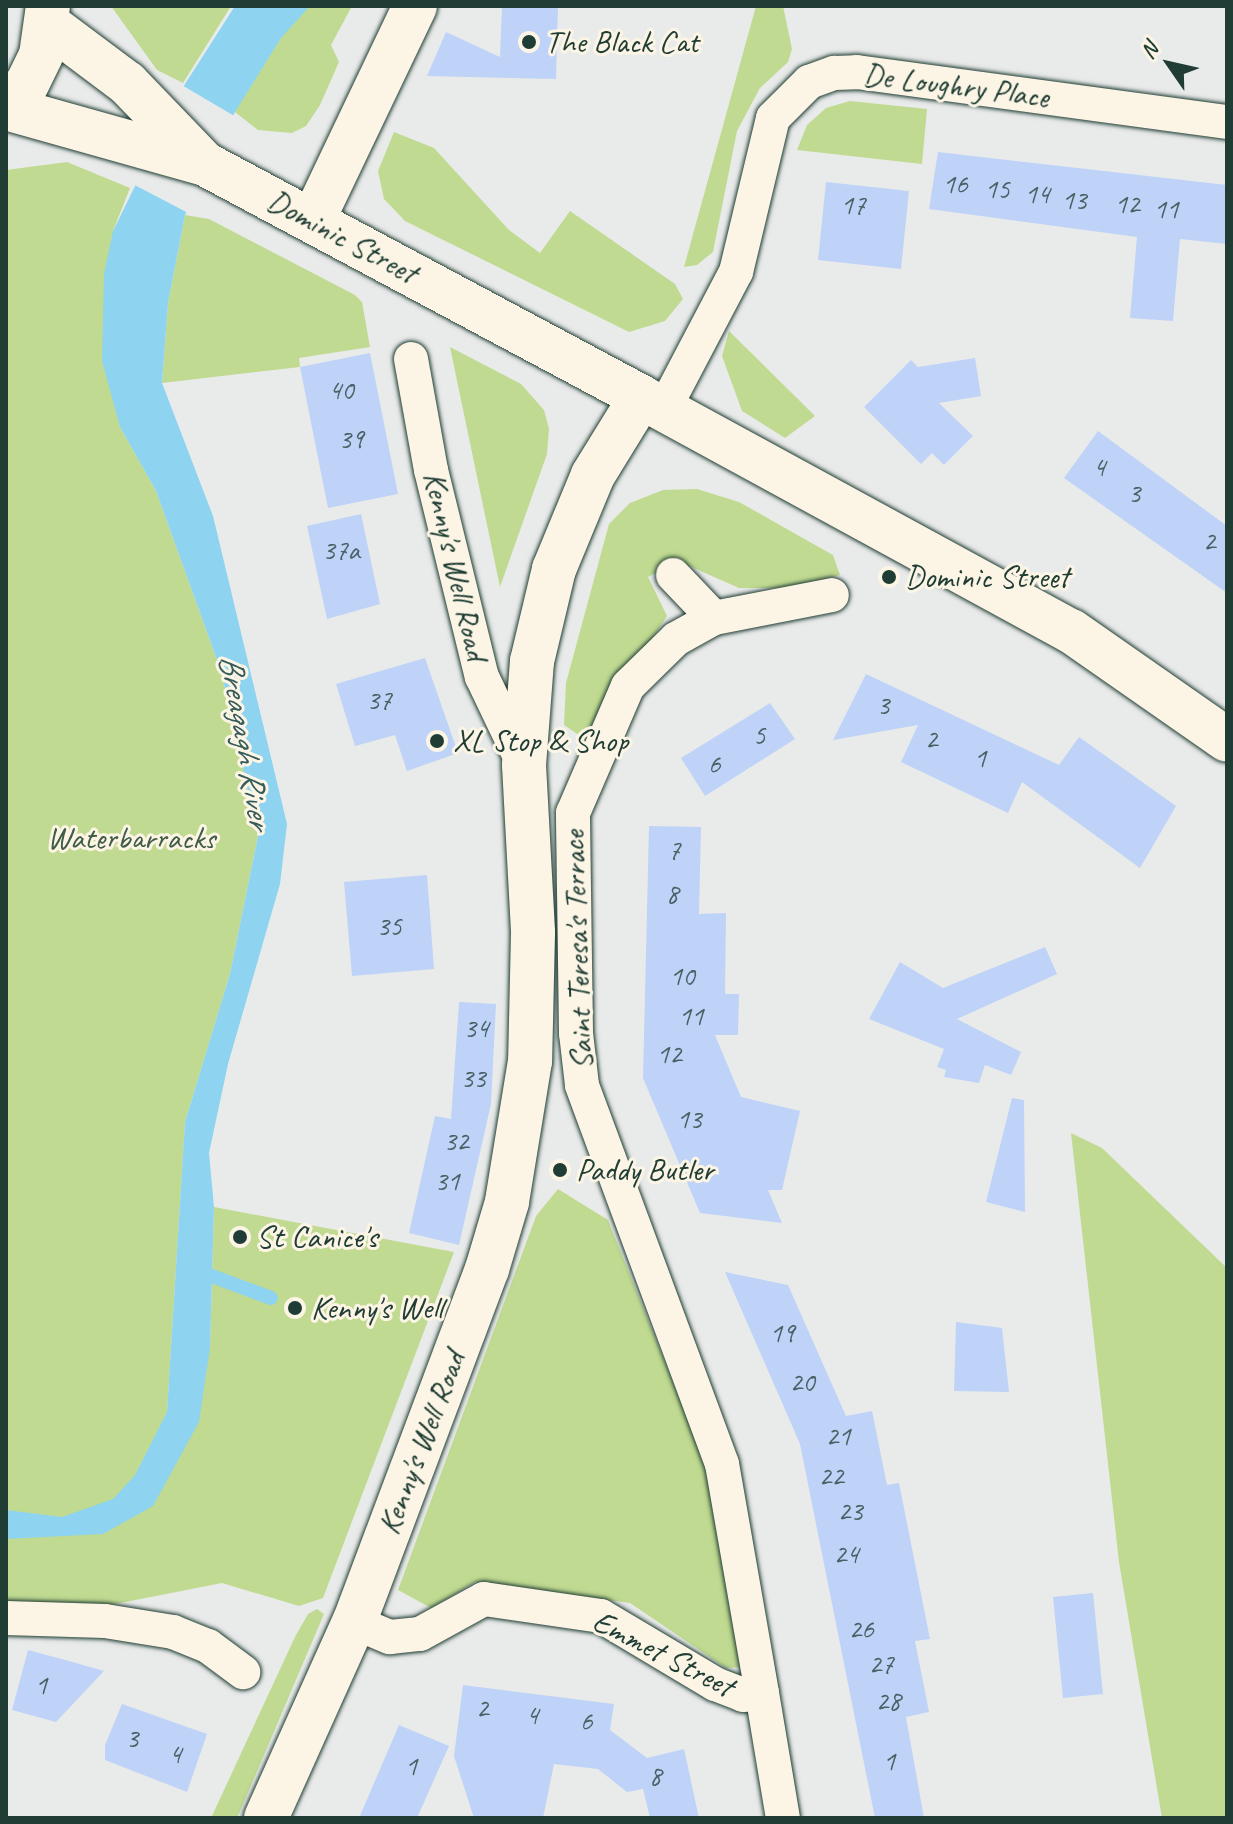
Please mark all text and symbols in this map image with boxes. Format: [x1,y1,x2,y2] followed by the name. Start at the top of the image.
[545,23,700,61] place label: The Black Cat
[1129,24,1209,104] north arrow
[520,33,538,51] marker: The Black Cat
[1134,37,1165,64] text: N
[861,56,1051,116] street label: De Loughry Place
[942,167,968,201] house number: 16
[984,172,1010,206] house number: 15
[1024,177,1050,211] house number: 14
[261,182,423,292] street label: Dominic Street
[1061,183,1087,217] house number: 13
[1114,187,1140,221] house number: 12
[840,188,866,222] house number: 17
[1153,192,1179,226] house number: 11
[328,373,354,407] house number: 40
[338,422,364,456] house number: 39
[1093,450,1105,484] house number: 4
[415,467,495,665] street label: Kenny's Well Road
[1128,476,1140,510] house number: 3
[1203,524,1215,558] house number: 2
[322,533,360,567] house number: 37a
[905,558,1069,596] place label: Dominic Street
[880,568,898,586] marker: Dominic Street
[211,651,281,831] water label: Breagagh River
[366,683,392,717] house number: 37
[877,688,889,722] house number: 3
[753,718,765,752] house number: 5
[453,722,629,760] place label: XL Stop & Shop
[925,722,937,756] house number: 2
[428,732,446,750] marker: XL Stop & Shop
[974,741,986,775] house number: 1
[708,747,720,781] house number: 6
[47,819,215,857] park label: Waterbarracks
[555,830,601,1070] street label: Saint Teresa's Terrace
[668,833,680,867] house number: 7
[666,877,678,911] house number: 8
[376,909,402,943] house number: 35
[669,959,695,993] house number: 10
[678,999,704,1033] house number: 11
[463,1011,489,1045] house number: 34
[656,1037,682,1071] house number: 12
[460,1061,486,1095] house number: 33
[676,1102,702,1136] house number: 13
[443,1124,469,1158] house number: 32
[576,1151,714,1189] place label: Paddy Butler
[551,1161,569,1179] marker: Paddy Butler
[434,1164,460,1198] house number: 31
[256,1218,376,1256] place label: St Canice's
[231,1228,249,1246] marker: St Canice's
[311,1289,443,1327] place label: Kenny's Well
[286,1299,304,1317] marker: Kenny's Well
[769,1316,795,1350] house number: 19
[369,1346,475,1540] street label: Kenny's Well Road
[789,1365,815,1399] house number: 20
[825,1419,851,1453] house number: 21
[818,1459,844,1493] house number: 22
[837,1494,863,1528] house number: 23
[833,1537,859,1571] house number: 24
[586,1602,740,1706] street label: Emmet Street
[848,1612,874,1646] house number: 26
[868,1647,894,1681] house number: 27
[35,1668,47,1702] house number: 1
[875,1684,901,1718] house number: 28
[476,1691,488,1725] house number: 2
[526,1698,538,1732] house number: 4
[580,1704,592,1738] house number: 6
[126,1721,138,1755] house number: 3
[169,1737,181,1771] house number: 4
[883,1744,895,1778] house number: 1
[405,1749,417,1783] house number: 1
[649,1759,661,1793] house number: 8

